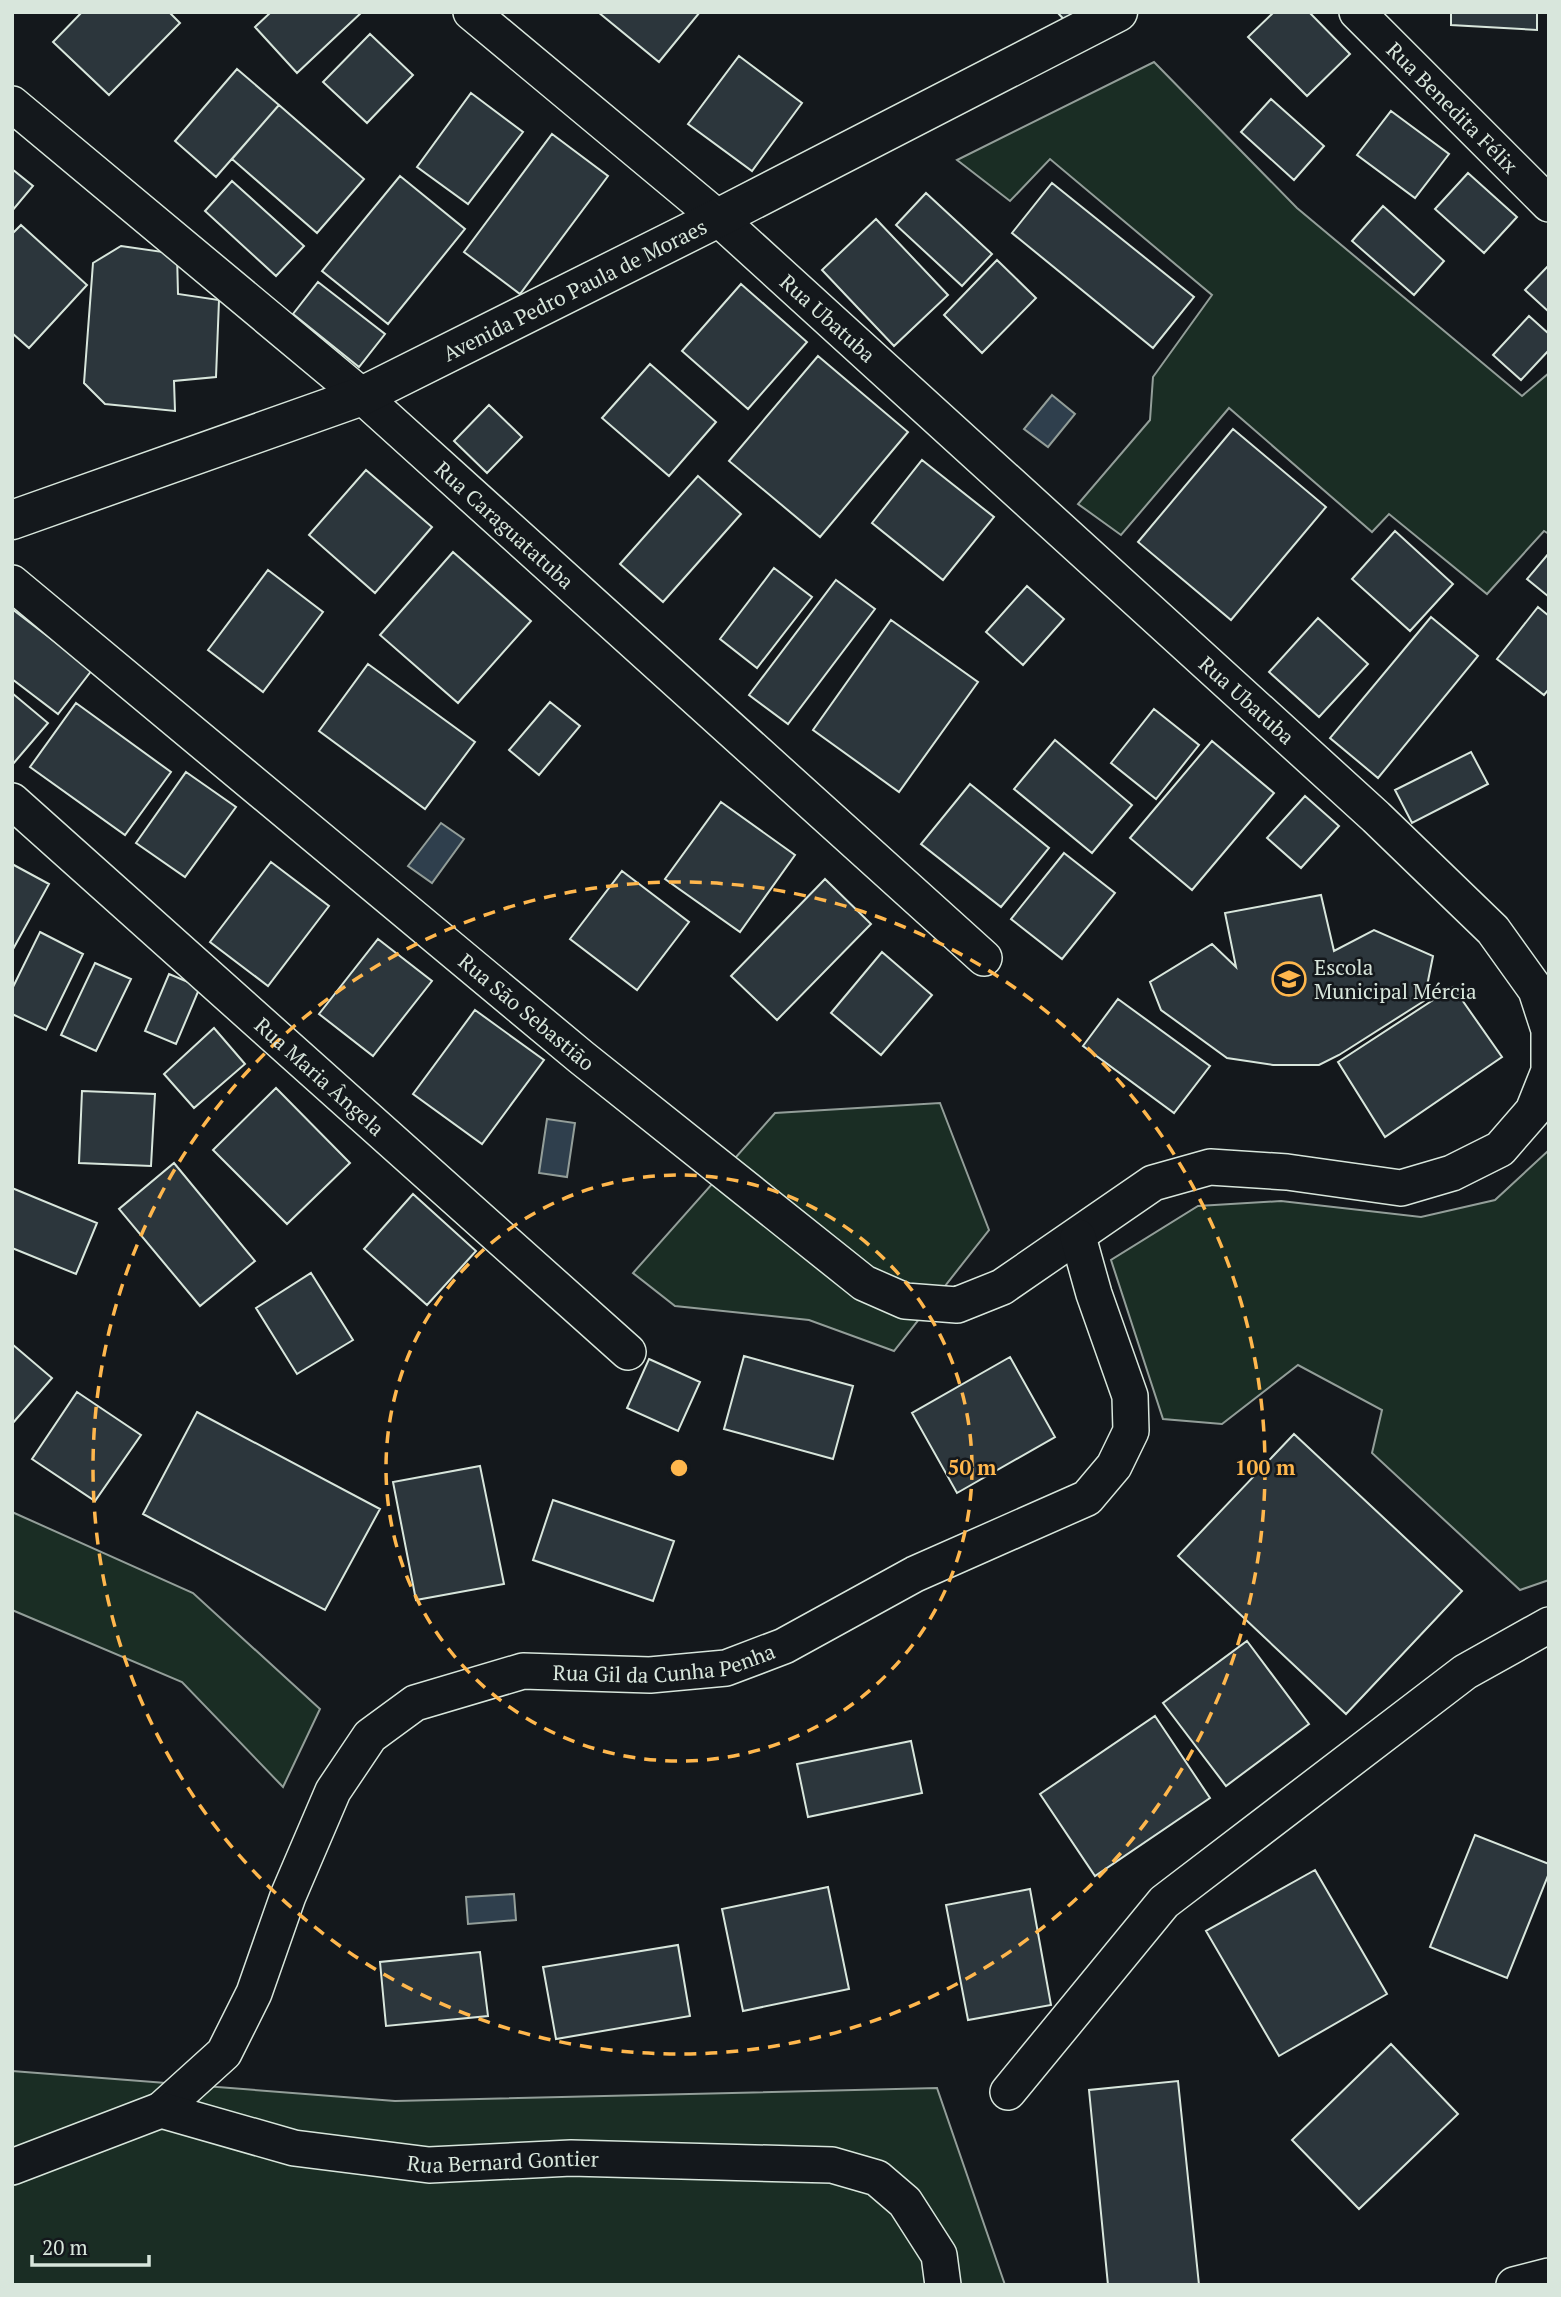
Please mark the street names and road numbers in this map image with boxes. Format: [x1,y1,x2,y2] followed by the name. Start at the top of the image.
[1381,36,1524,179] street label: Rua Benedita Félix
[438,212,711,367] street label: Avenida Pedro Paula de Moraes
[774,268,882,369] street label: Rua Ubatuba
[429,455,580,595] street label: Rua Caraguatatuba
[1193,650,1301,751] street label: Rua Ubatuba
[453,947,601,1077] street label: Rua São Sebastião
[249,1011,391,1142] street label: Rua Maria Ângela
[552,1637,779,1689] street label: Rua Gil da Cunha Penha
[405,2144,599,2179] street label: Rua Bernard Gontier

